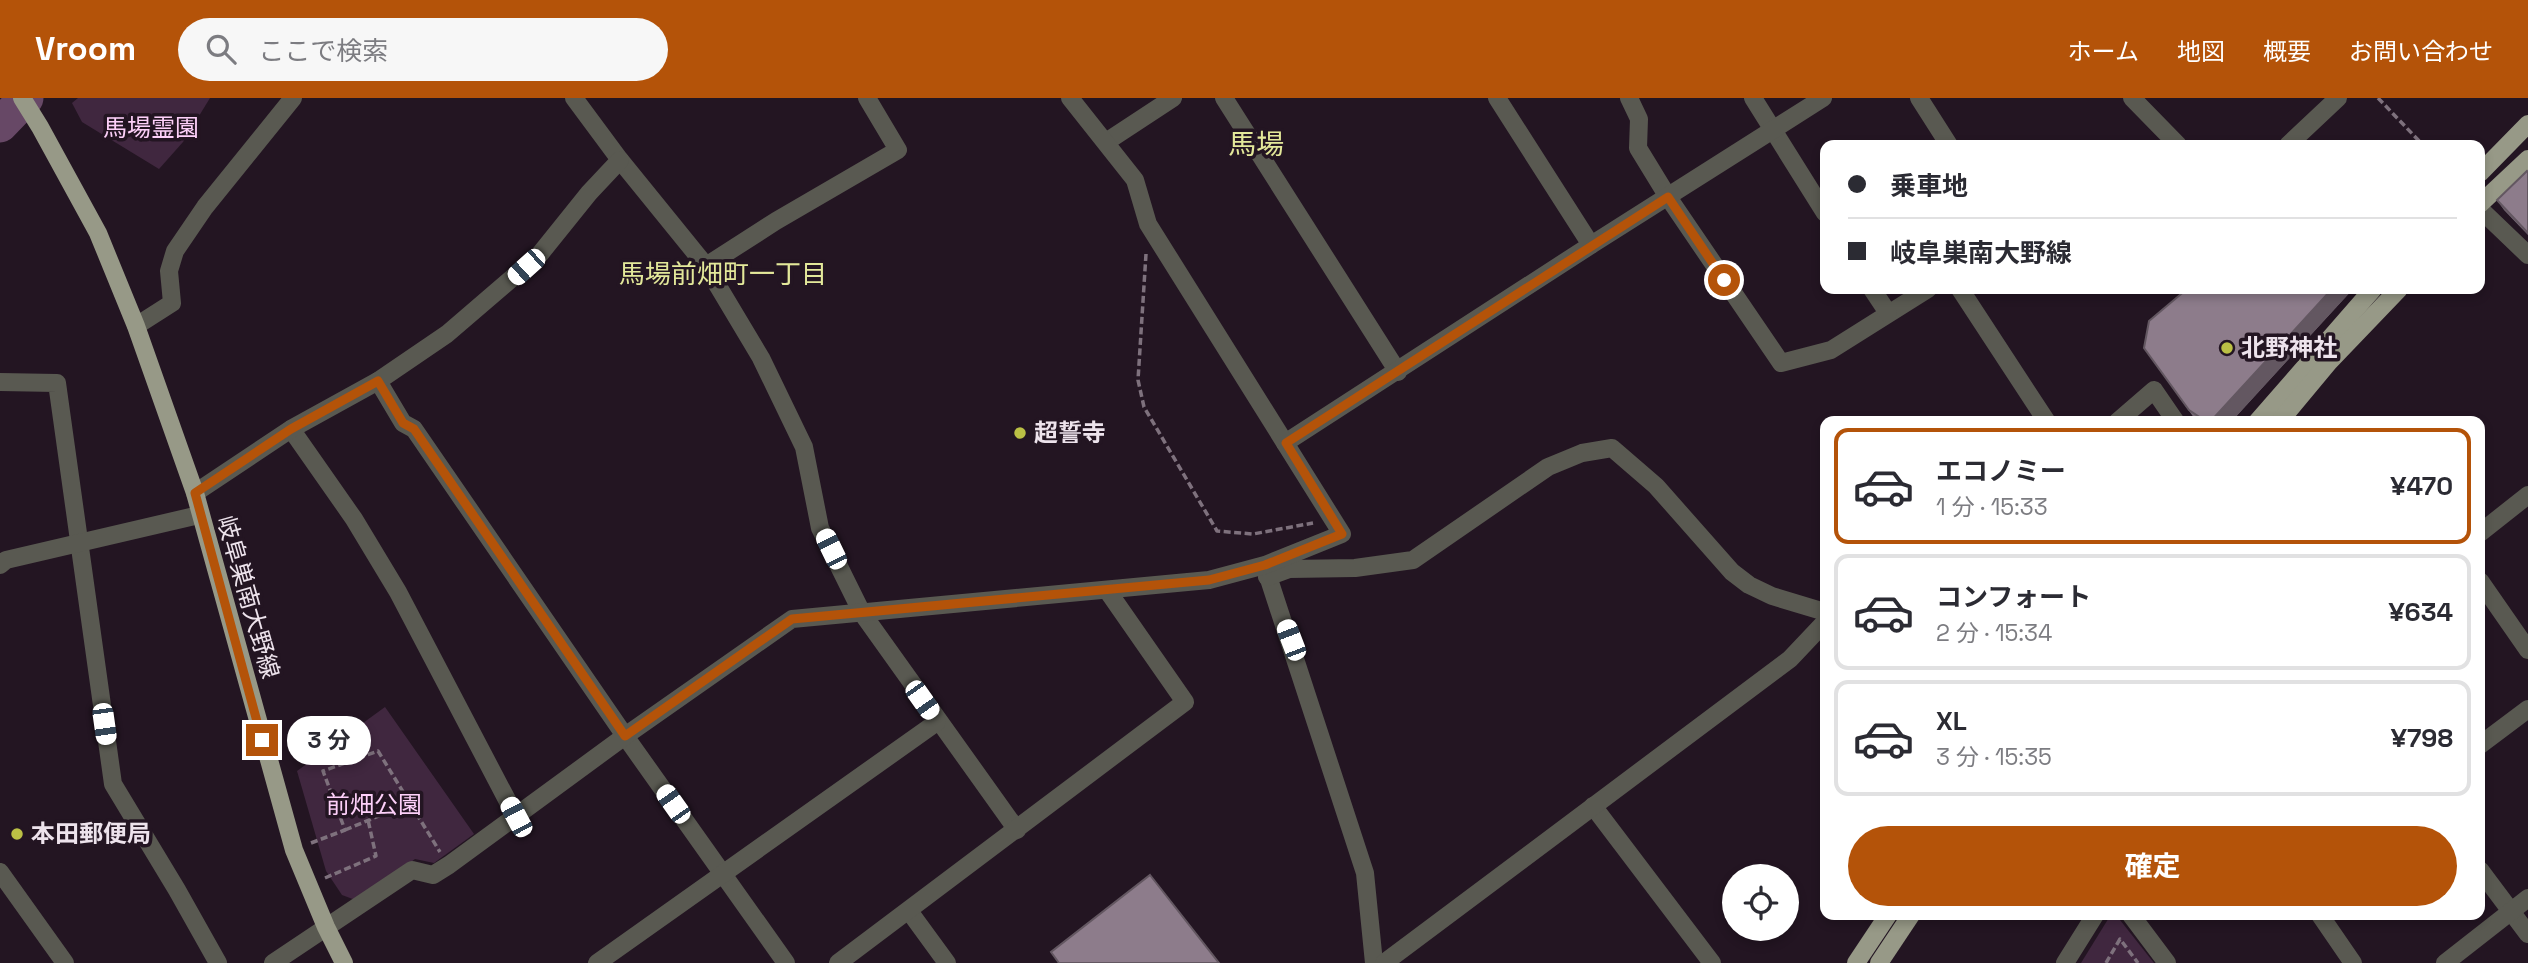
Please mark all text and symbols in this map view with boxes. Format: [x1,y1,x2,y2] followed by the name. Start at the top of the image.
[178,18,668,81] search box
[35,28,136,70] text: Vroom
[202,30,240,68] icon: search
[258,34,388,68] text: ここで検索
[2068,36,2139,67] text: ホーム
[2177,36,2225,67] text: 地図
[2263,36,2311,67] text: 概要
[2349,36,2493,67] text: お問い合わせ
[103,112,199,143] park label: 馬場霊園
[1228,126,1284,162] district label: 馬場
[1890,169,1968,203] text: 乗車地
[1890,236,2072,270] text: 岐阜巣南大野線
[504,245,549,289] car
[619,257,827,291] district label: 馬場前畑町一丁目
[1708,264,1740,296] route start
[2241,332,2337,363] place label: 北野神社
[2219,340,2235,356] marker: 北野神社
[1034,417,1106,448] place label: 超誓寺
[1012,425,1028,441] marker: 超誓寺
[1936,454,2066,488] text: エコノミー
[1852,455,1915,518] icon: car
[2390,469,2453,503] text: ¥470
[1936,492,2048,522] text: 1 分 · 15:33
[210,512,287,682] street label: 岐阜巣南大野線
[813,526,850,572] car
[1936,580,2091,614] text: コンフォート
[1852,581,1915,644] icon: car
[2388,595,2453,629] text: ¥634
[1274,617,1309,663] car
[1936,618,2052,648] text: 2 分 · 15:34
[902,677,943,723] car
[91,702,118,746] car
[1936,704,1967,738] text: XL
[1852,707,1915,770] icon: car
[286,716,370,764] callout: 3 分
[2391,721,2453,755] text: ¥798
[246,724,278,756] route end
[308,725,350,755] text: 3 分
[1936,742,2052,772] text: 3 分 · 15:35
[653,781,694,827] car
[326,789,422,820] park label: 前畑公園
[497,794,536,840] car
[31,818,151,849] place label: 本田郵便局
[9,826,25,842] marker: 本田郵便局
[1848,826,2457,906] button: 確定
[1722,864,1799,941] map controls
[1722,864,1799,941] button: locate

